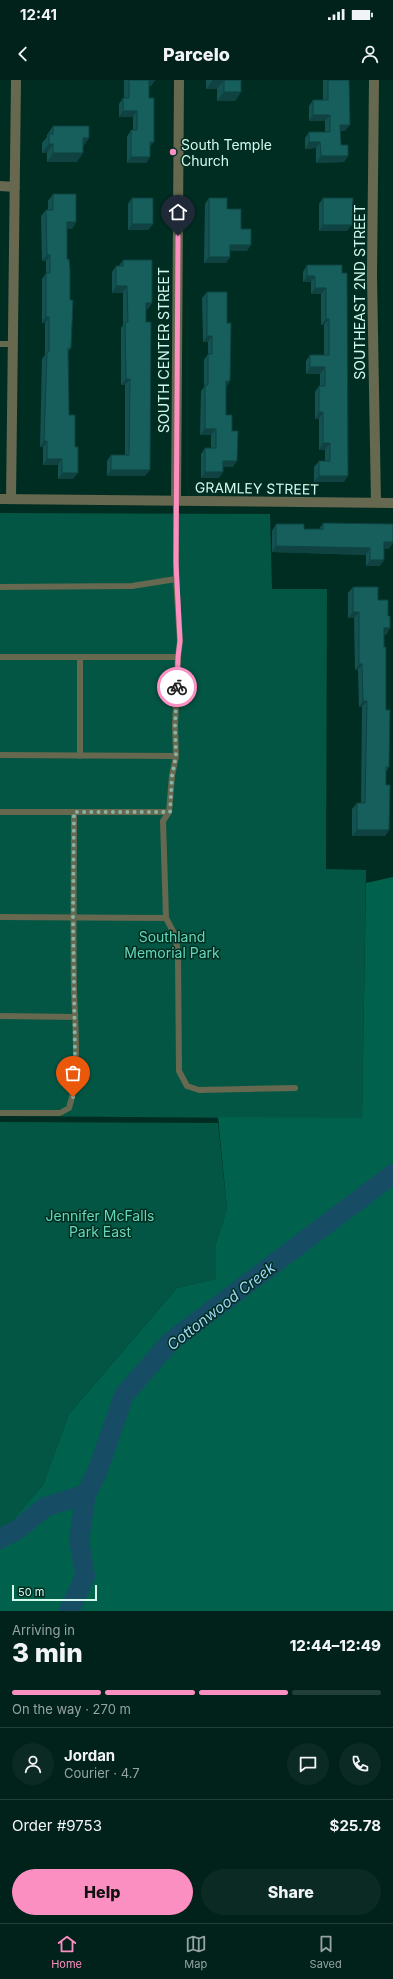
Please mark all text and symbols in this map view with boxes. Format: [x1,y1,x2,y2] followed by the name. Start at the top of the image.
[20,5,57,24] text: 12:41
[12,43,34,65] icon: back
[359,43,381,65] icon: person
[163,44,230,65] text: Parcelo
[181,136,272,169] place label: South Temple Church
[168,147,178,157] marker: South Temple Church
[161,195,195,236] pin
[167,201,189,223] icon: home
[351,204,368,380] street label: SOUTHEAST 2ND STREET
[155,267,172,433] street label: SOUTH CENTER STREET
[195,478,319,498] street label: GRAMLEY STREET
[157,667,197,707] courier
[166,676,188,698] icon: bike
[124,928,220,961] park label: Southland Memorial Park
[56,1056,90,1097] pin
[62,1062,84,1084] icon: bag
[46,1207,154,1240] park label: Jennifer McFalls Park East
[163,1257,280,1354] water label: Cottonwood Creek
[12,1583,97,1602] scale bar
[18,1585,44,1599] text: 50 m
[12,1622,75,1638] text: Arriving in
[290,1636,381,1655] text: 12:44–12:49
[12,1637,83,1668] text: 3 min
[12,1701,131,1717] text: On the way · 270 m
[12,1743,54,1785] button: person
[287,1743,329,1785] button: chat
[339,1743,381,1785] button: phone
[64,1746,115,1765] text: Jordan
[64,1765,140,1781] text: Courier · 4.7
[12,1816,102,1835] text: Order #9753
[330,1816,381,1835] text: $25.78
[12,1869,193,1915] button: Help
[201,1869,381,1915] button: Share
[51,1933,82,1971] tab: Home
[184,1933,207,1971] tab: Map
[310,1933,342,1971] tab: Saved

